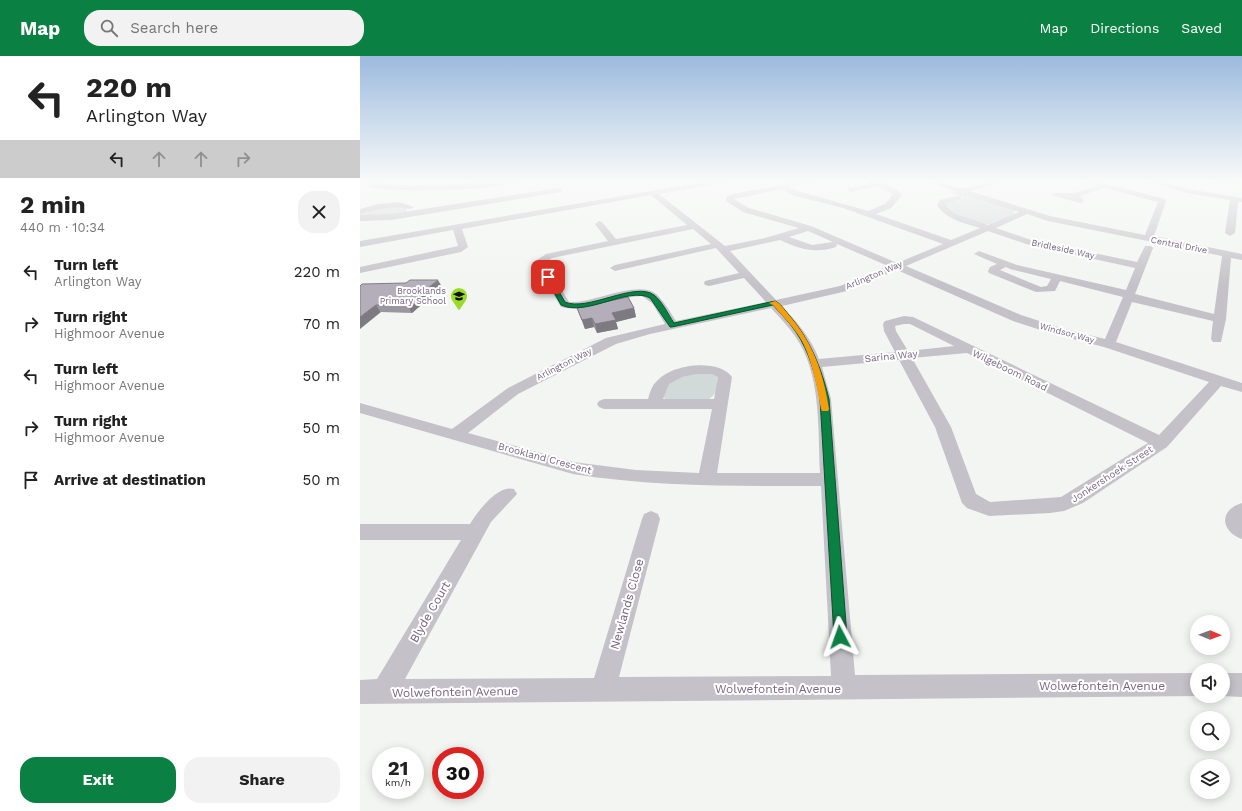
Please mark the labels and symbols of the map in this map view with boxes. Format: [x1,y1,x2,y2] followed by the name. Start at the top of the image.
[1150,235,1208,255] street label: Central Drive
[1031,237,1096,261] street label: Bridleside Way
[844,258,904,291] street label: Arlington Way
[531,260,565,294] pin
[380,286,446,306] place label: Brooklands Primary School
[449,286,469,311] school or university icon: Brooklands Primary School
[1038,321,1096,345] street label: Windsor Way
[535,346,594,382] street label: Arlington Way
[971,347,1049,393] street label: Wilgeboom Road
[864,348,919,364] street label: Sarina Way
[497,440,594,476] street label: Brookland Crescent
[1069,443,1156,505] street label: Jonkershoek Street
[607,557,647,651] street label: Newlands Close
[407,579,453,645] street label: Blyde Court
[1190,615,1230,655] north arrow
[819,616,861,658] position arrow
[1039,679,1165,693] street label: Wolwefontein Avenue
[715,682,841,696] street label: Wolwefontein Avenue
[392,684,518,700] street label: Wolwefontein Avenue
[432,747,484,799] speed limit sign: 30

